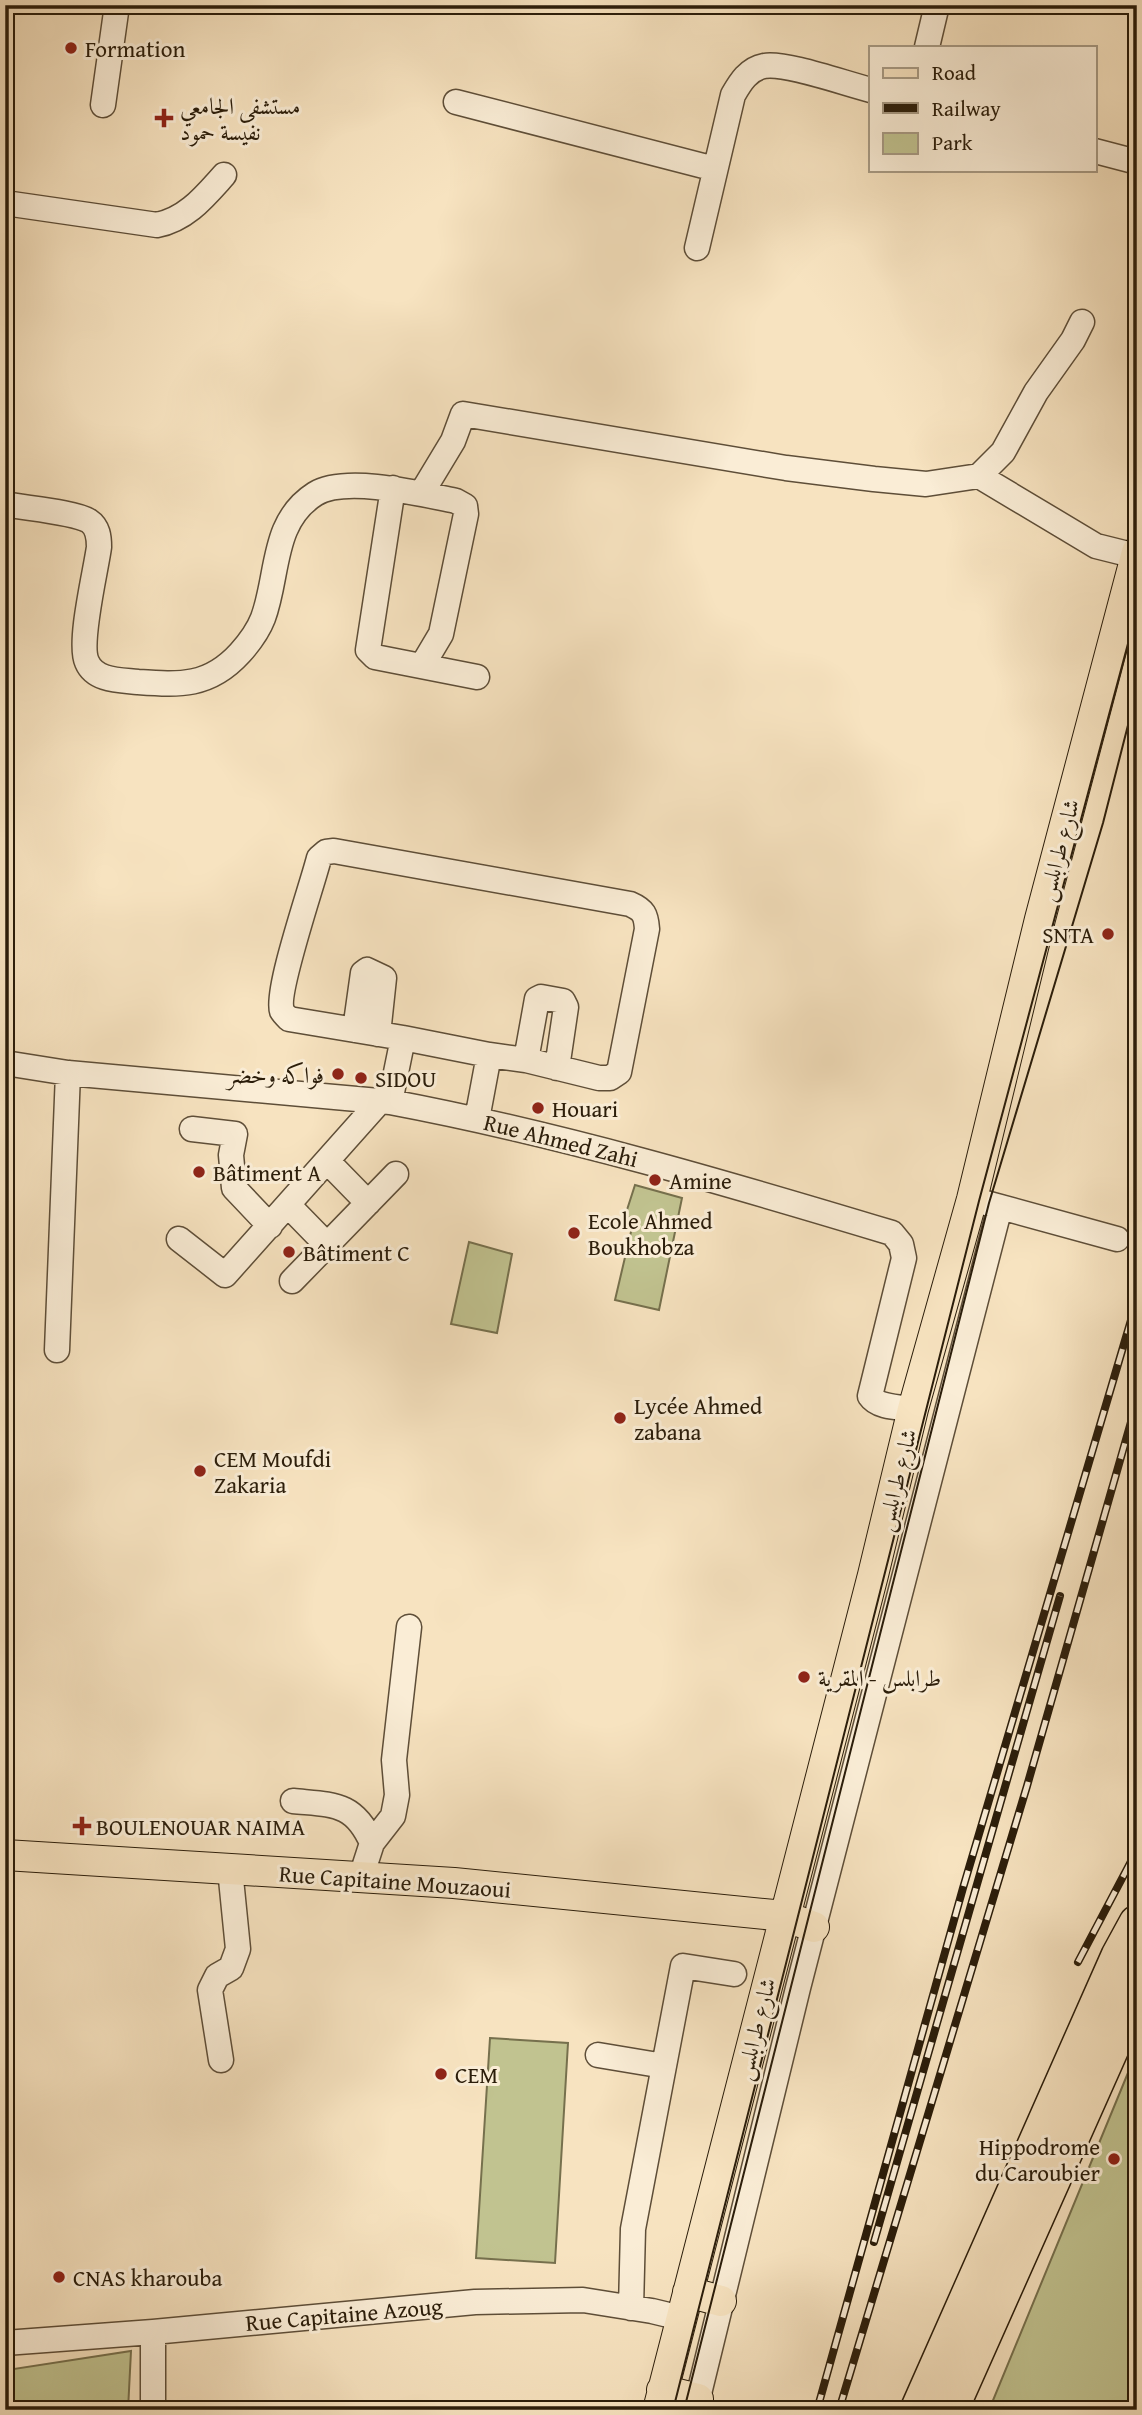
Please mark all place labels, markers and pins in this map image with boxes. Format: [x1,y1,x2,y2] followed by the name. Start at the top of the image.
[85,32,186,65] place label: Formation
[63,40,79,56] marker: Formation
[180,89,300,148] place label: مستشفى الجامعي نفيسة حمود
[154,108,174,128] marker: مستشفى الجامعي نفيسة حمود
[1042,918,1094,951] place label: SNTA
[1100,926,1116,942] marker: SNTA
[225,1058,324,1091] place label: فواكه وخضر
[375,1062,436,1095] place label: SIDOU
[330,1066,346,1082] marker: فواكه وخضر
[353,1070,369,1086] marker: SIDOU
[552,1092,618,1125] place label: Houari
[530,1100,546,1116] marker: Houari
[213,1156,321,1189] place label: Bâtiment A
[191,1164,207,1180] marker: Bâtiment A
[669,1164,732,1197] place label: Amine
[647,1172,663,1188] marker: Amine
[588,1204,713,1263] place label: Ecole Ahmed Boukhobza
[566,1225,582,1241] marker: Ecole Ahmed Boukhobza
[303,1236,410,1269] place label: Bâtiment C
[281,1244,297,1260] marker: Bâtiment C
[634,1389,763,1448] place label: Lycée Ahmed zabana
[612,1410,628,1426] marker: Lycée Ahmed zabana
[214,1442,331,1501] place label: CEM Moufdi Zakaria
[192,1463,208,1479] marker: CEM Moufdi Zakaria
[818,1661,941,1694] place label: طرابلس - المقرية
[796,1669,812,1685] marker: طرابلس - المقرية
[96,1810,305,1843] place label: BOULENOUAR NAIMA
[74,1818,90,1834] marker: BOULENOUAR NAIMA
[455,2058,498,2091] place label: CEM
[433,2066,449,2082] marker: CEM
[975,2130,1101,2189] place label: Hippodrome du Caroubier
[1106,2151,1122,2167] marker: Hippodrome du Caroubier
[73,2261,222,2294] place label: CNAS kharouba
[51,2269,67,2285] marker: CNAS kharouba

